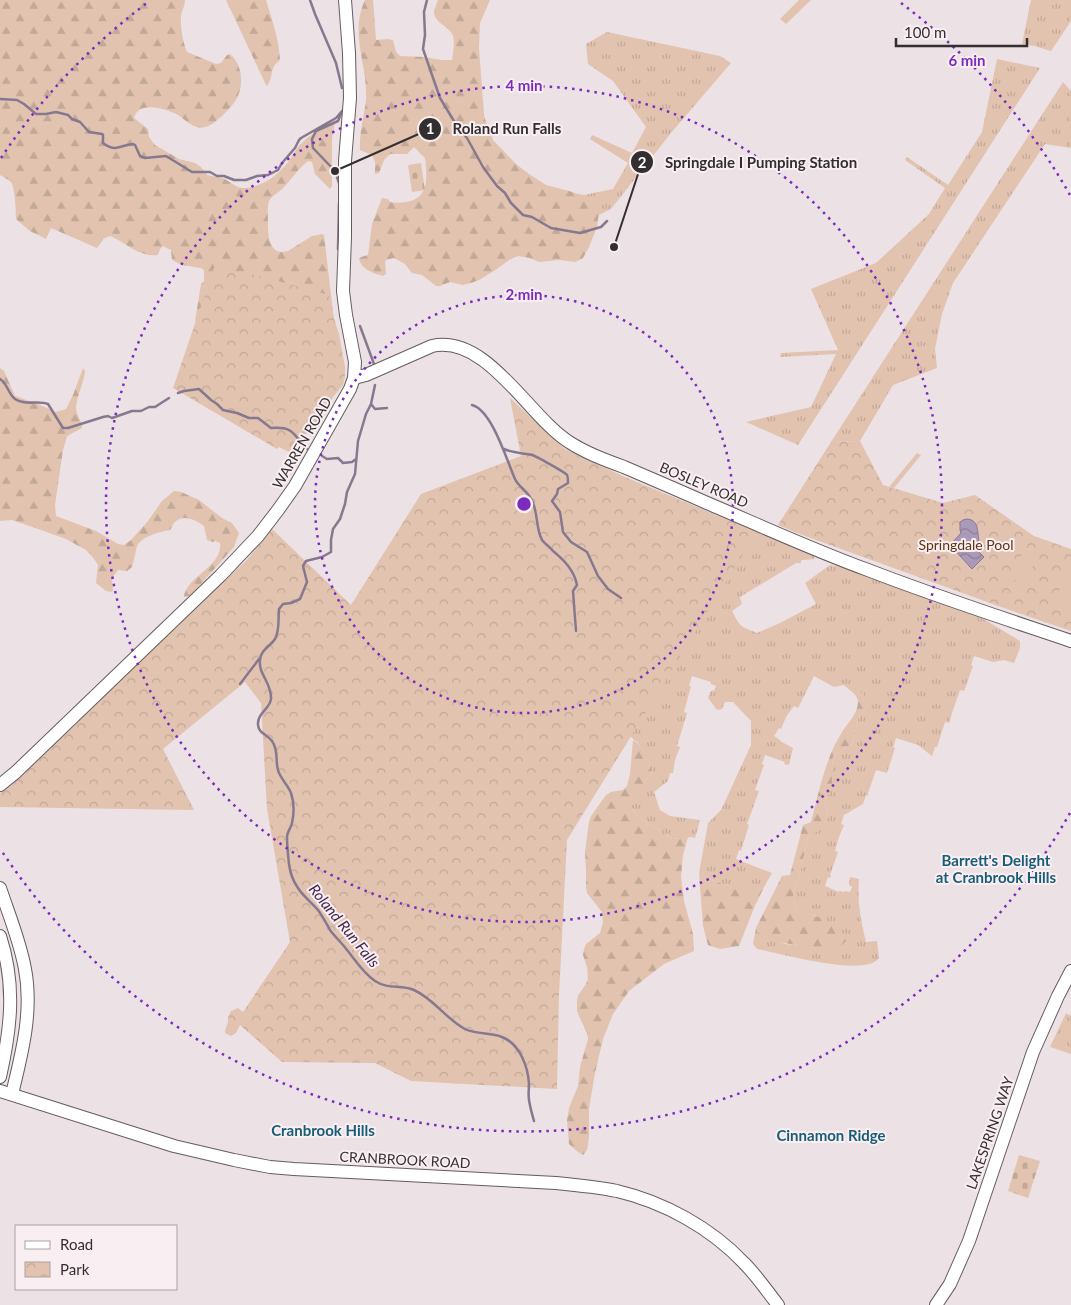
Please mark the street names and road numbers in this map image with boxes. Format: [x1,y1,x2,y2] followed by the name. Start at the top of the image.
[268,394,335,492] street label: WARREN ROAD
[657,458,751,511] street label: BOSLEY ROAD
[962,1074,1017,1191] street label: LAKESPRING WAY
[339,1148,471,1171] street label: CRANBROOK ROAD

